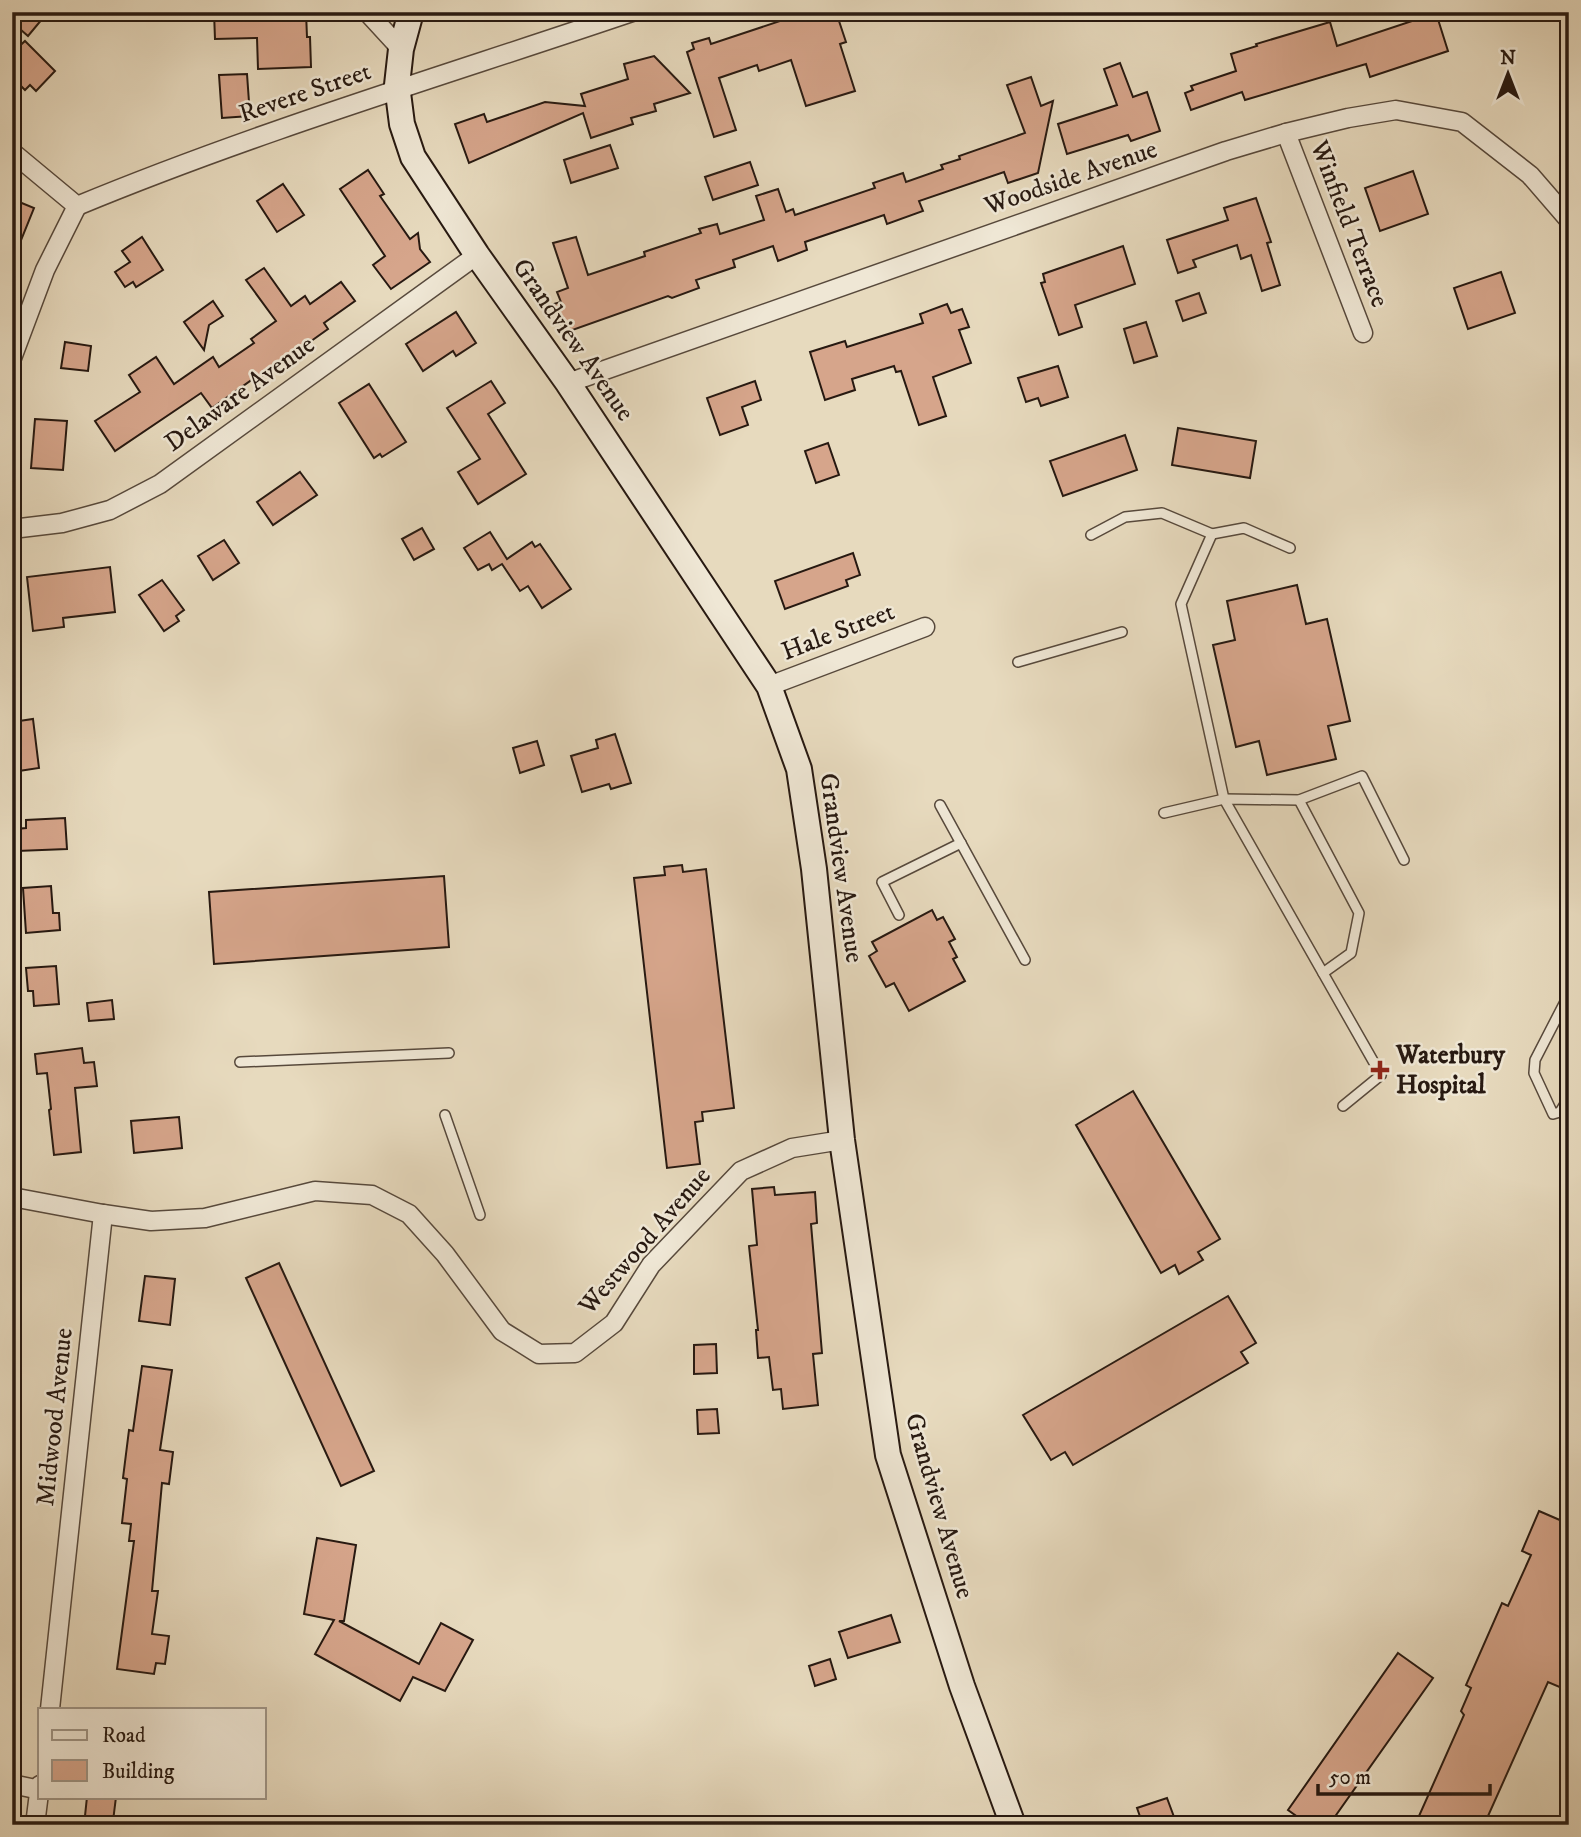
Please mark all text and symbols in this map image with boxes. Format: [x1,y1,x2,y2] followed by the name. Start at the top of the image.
[1472,38,1542,108] north arrow
[1500,47,1516,70] text: N
[235,55,375,131] street label: Revere Street
[979,133,1162,223] street label: Woodside Avenue
[1302,135,1396,312] street label: Winfield Terrace
[505,252,641,428] street label: Grandview Avenue
[158,328,322,460] street label: Delaware Avenue
[777,595,899,669] street label: Hale Street
[811,771,871,965] street label: Grandview Avenue
[1395,1039,1505,1102] place label: Waterbury Hospital
[1370,1060,1390,1080] marker: Waterbury Hospital
[571,1160,718,1323] street label: Westwood Avenue
[29,1326,81,1508] street label: Midwood Avenue
[897,1410,981,1602] street label: Grandview Avenue
[38,1708,266,1798] legend
[102,1723,146,1749] text: Road
[1318,1753,1490,1797] scale bar
[102,1759,175,1785] text: Building
[1329,1765,1371,1791] text: 50 m

